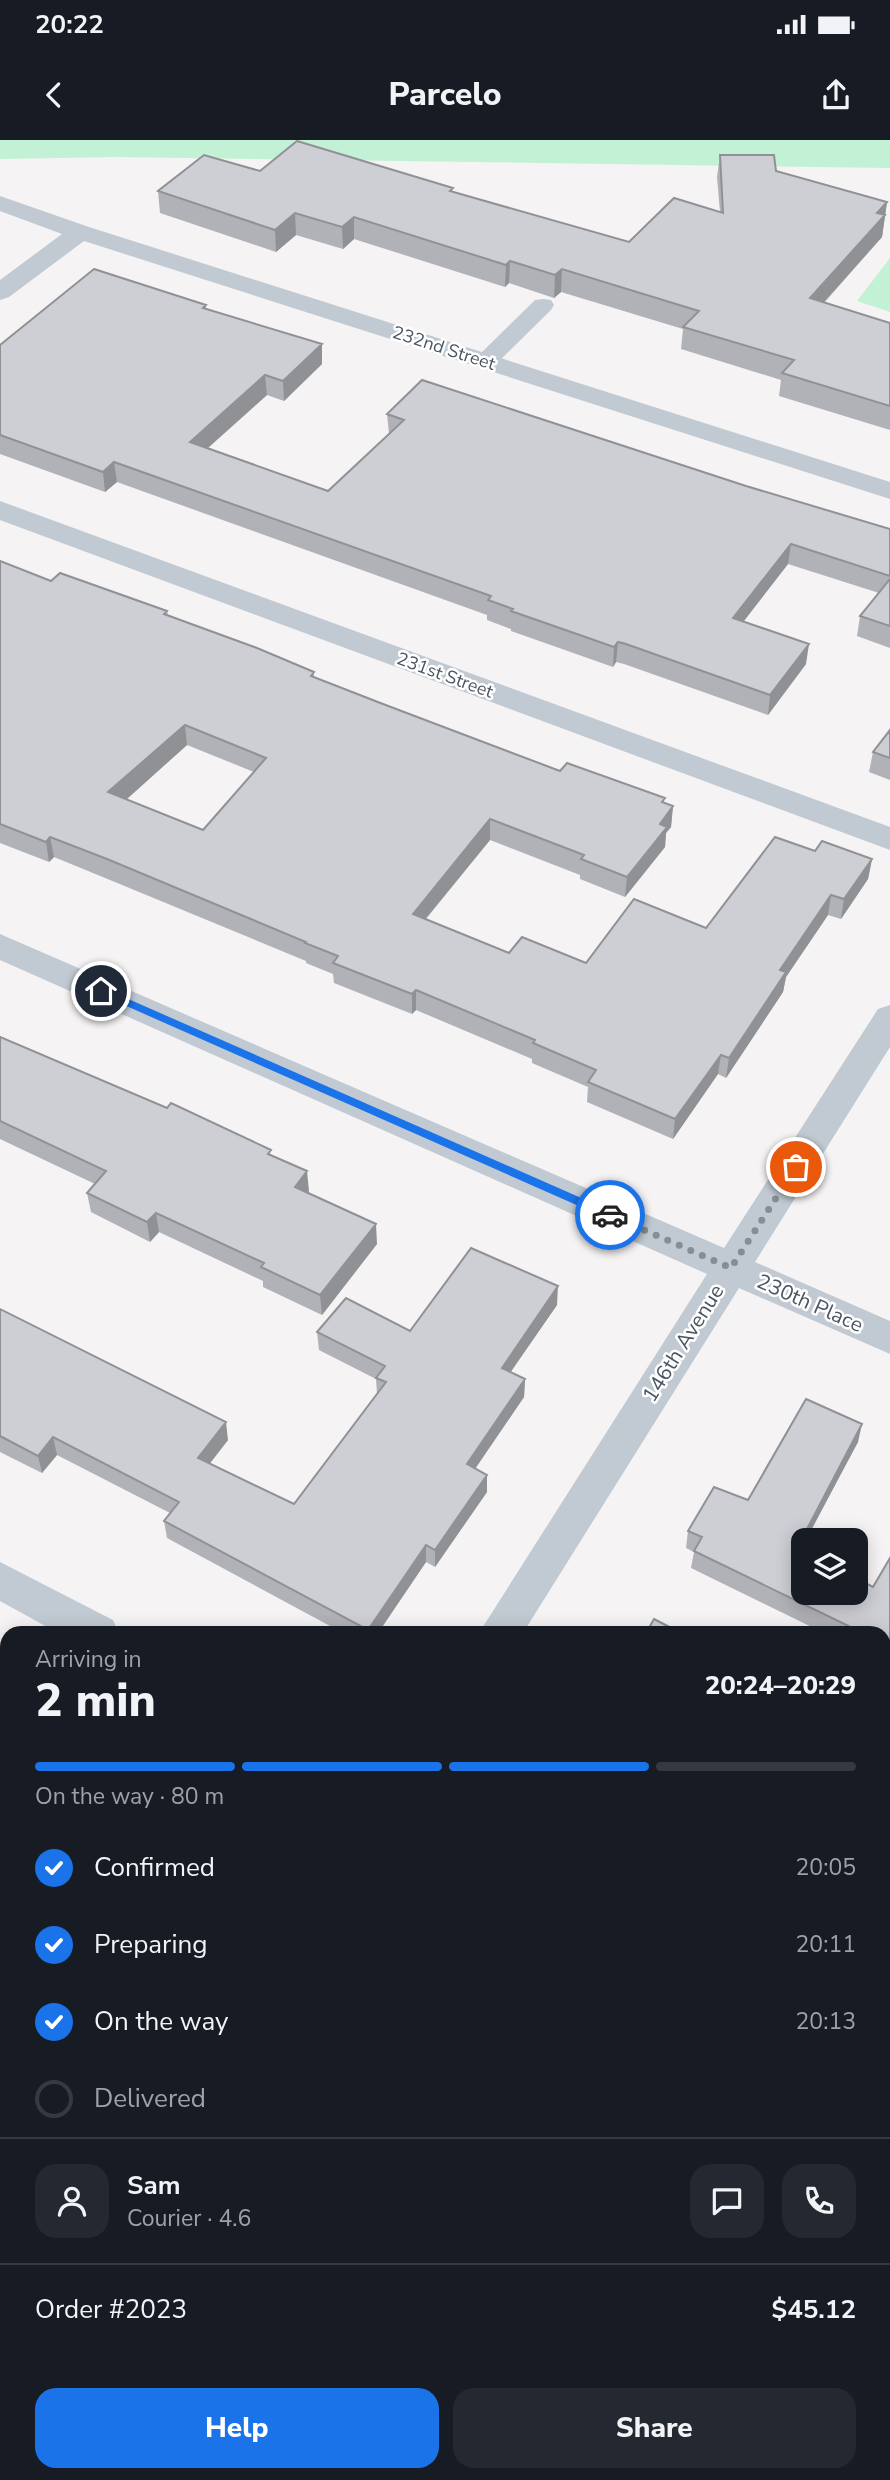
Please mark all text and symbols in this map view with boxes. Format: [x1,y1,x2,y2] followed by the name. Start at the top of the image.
[35,7,104,42] text: 20:22
[388,73,502,116] text: Parcelo
[35,76,73,114] icon: back
[817,76,855,114] icon: share
[389,320,499,376] street label: 232nd Street
[393,646,497,704] street label: 231st Street
[71,961,131,1021] pin
[82,972,120,1010] icon: home
[766,1137,826,1197] pin
[777,1148,815,1186] icon: bag
[575,1180,645,1250] courier
[591,1196,629,1234] icon: car
[752,1267,868,1339] street label: 230th Place
[636,1279,730,1407] street label: 146th Avenue
[791,1528,868,1605] map controls
[791,1528,868,1605] button: layers
[35,1644,142,1675] text: Arriving in
[705,1668,856,1703] text: 20:24–20:29
[35,1669,156,1732] text: 2 min
[35,1781,224,1812] text: On the way · 80 m
[35,1849,73,1887] icon: check
[94,1850,215,1885] text: Confirmed
[796,1852,856,1883] text: 20:05
[35,1926,73,1964] icon: check
[94,1927,207,1962] text: Preparing
[796,1929,856,1960] text: 20:11
[35,2003,73,2041] icon: check
[94,2004,228,2039] text: On the way
[796,2006,856,2037] text: 20:13
[94,2081,206,2116] text: Delivered
[35,2164,109,2238] button: person
[690,2164,764,2238] button: chat
[782,2164,856,2238] button: phone
[127,2168,180,2203] text: Sam
[127,2203,251,2234] text: Courier · 4.6
[35,2292,187,2327] text: Order #2023
[772,2292,856,2327] text: $45.12
[35,2388,439,2468] button: Help
[453,2388,856,2468] button: Share

